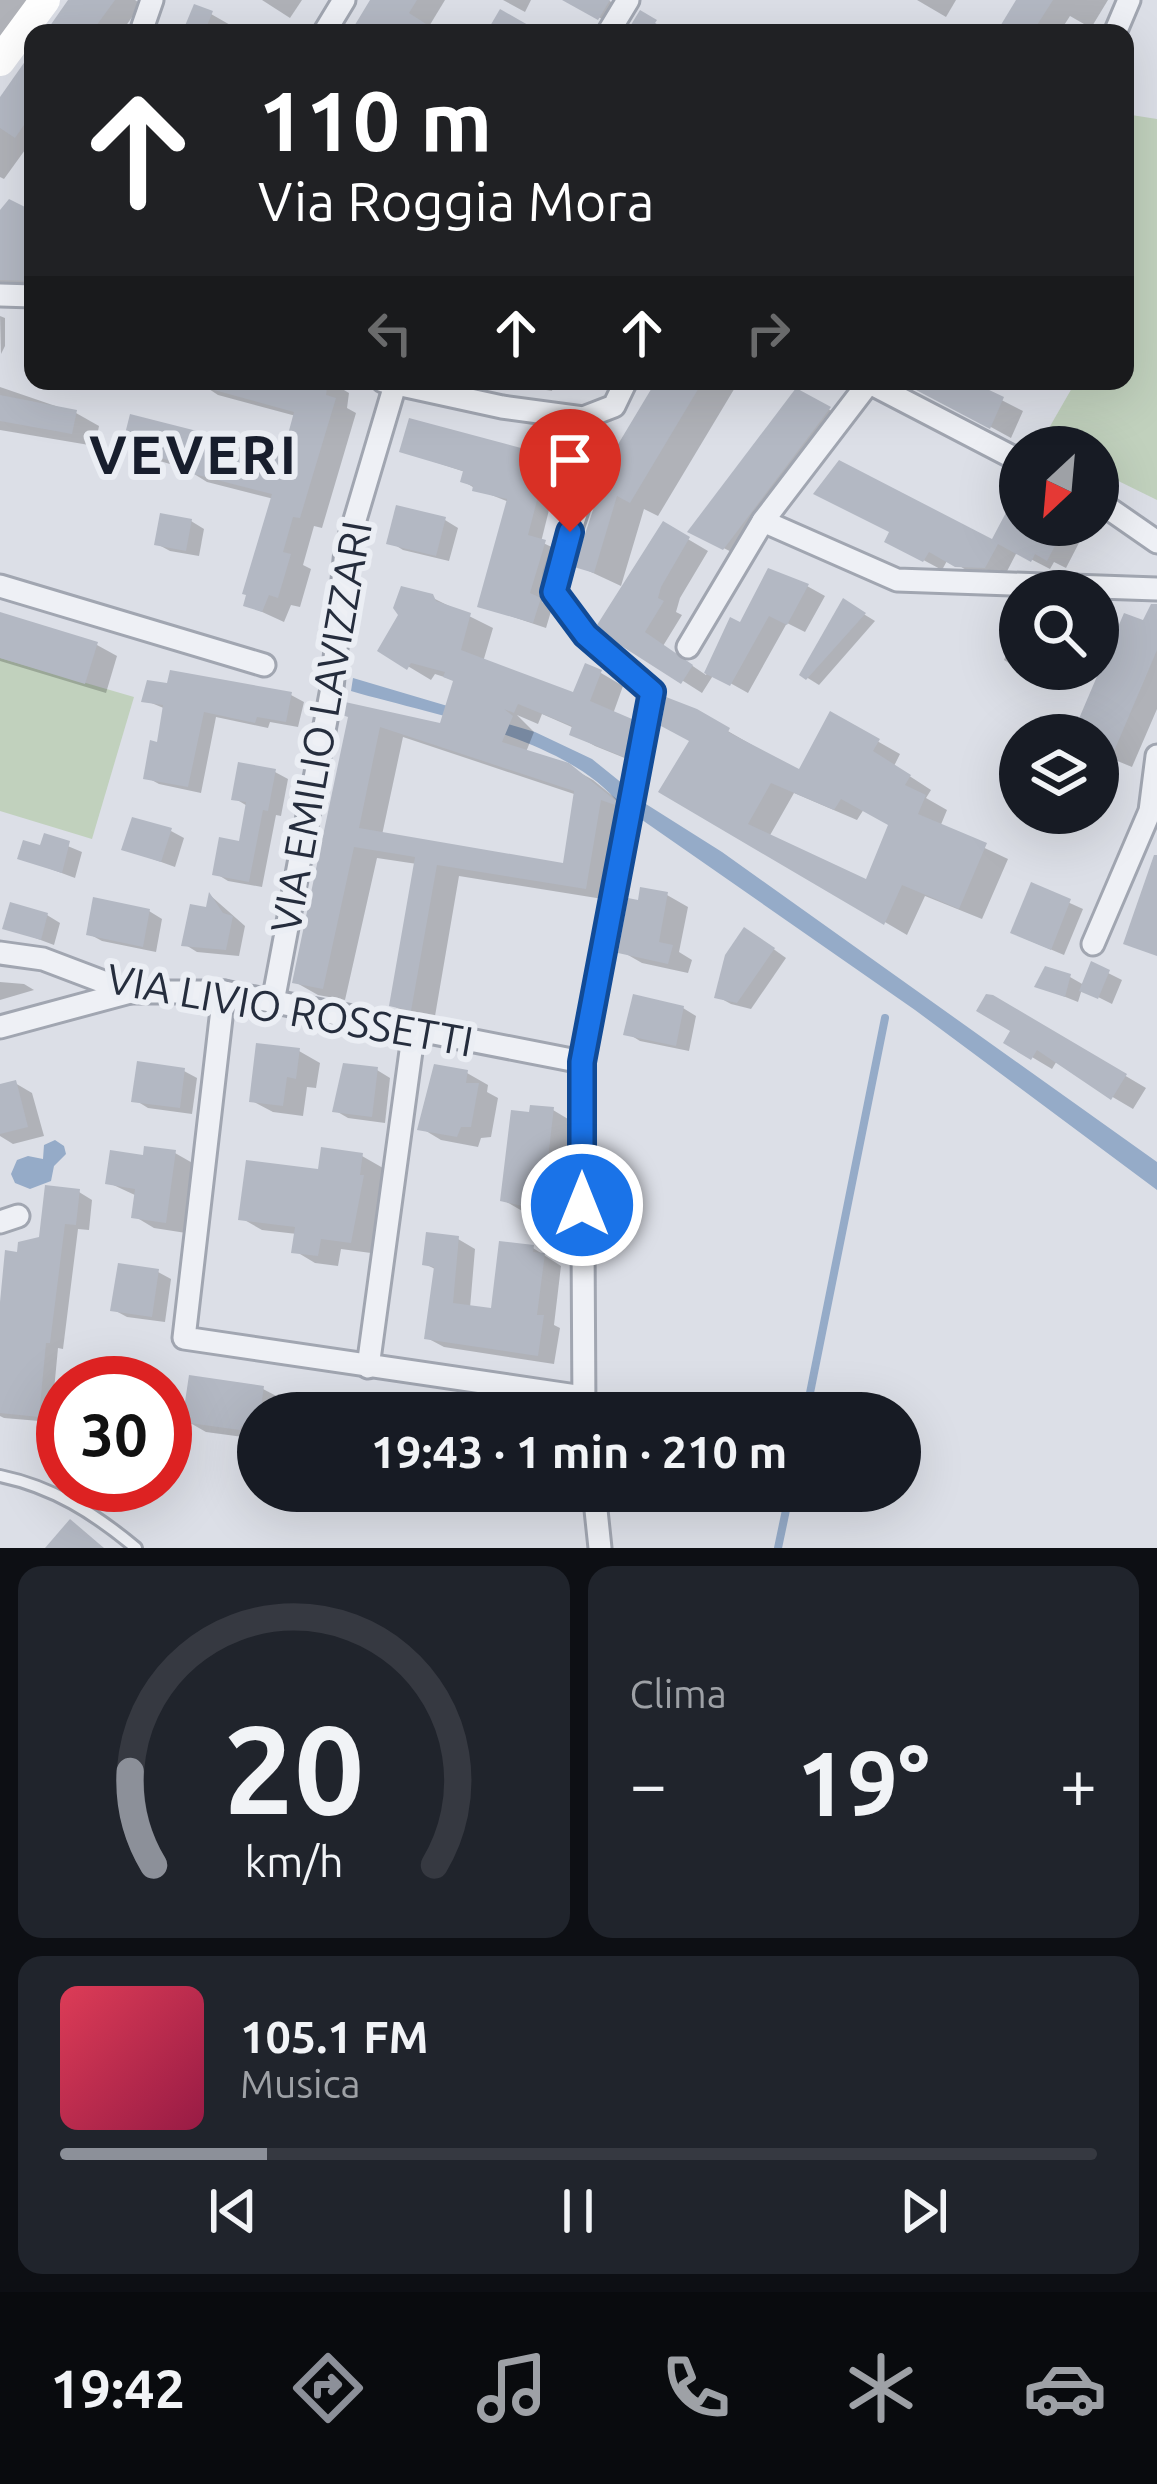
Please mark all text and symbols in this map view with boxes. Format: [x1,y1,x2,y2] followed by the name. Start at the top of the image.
[60,72,216,228] icon: ahead
[258,73,492,167] text: 110 m
[258,171,654,231] text: Via Roggia Mora
[357,300,423,366] icon: left
[483,300,549,366] icon: ahead
[609,300,675,366] icon: ahead
[735,300,801,366] icon: right
[519,409,621,532] pin
[89,424,299,484] district label: VEVERI
[999,426,1119,546] north arrow
[999,426,1119,834] map controls
[537,427,603,493] icon: arrive
[261,517,380,936] street label: VIA EMILIO LAVIZZARI
[999,570,1119,690] button: search
[999,714,1119,834] button: layers
[103,954,477,1065] street label: VIA LIVIO ROSSETTI
[519,1142,645,1268] position arrow
[36,1356,192,1512] speed limit sign: 30
[371,1426,787,1477] text: 19:43 · 1 min · 210 m
[630,1672,727,1715] text: Clima
[223,1698,364,1838] text: 20
[797,1732,930,1833] text: 19°
[630,1746,667,1820] text: −
[1060,1746,1097,1820] text: +
[244,1837,343,1885] text: km/h
[240,2011,429,2062] text: 105.1 FM
[240,2062,361,2105] text: Musica
[200,2178,266,2244] icon: previous
[545,2178,611,2244] icon: pause
[891,2178,957,2244] icon: next
[286,2346,370,2430] icon: directions
[470,2346,554,2430] icon: music
[654,2346,738,2430] icon: phone
[839,2346,923,2430] icon: climate
[1023,2346,1107,2430] icon: car
[50,2358,185,2418] text: 19:42

